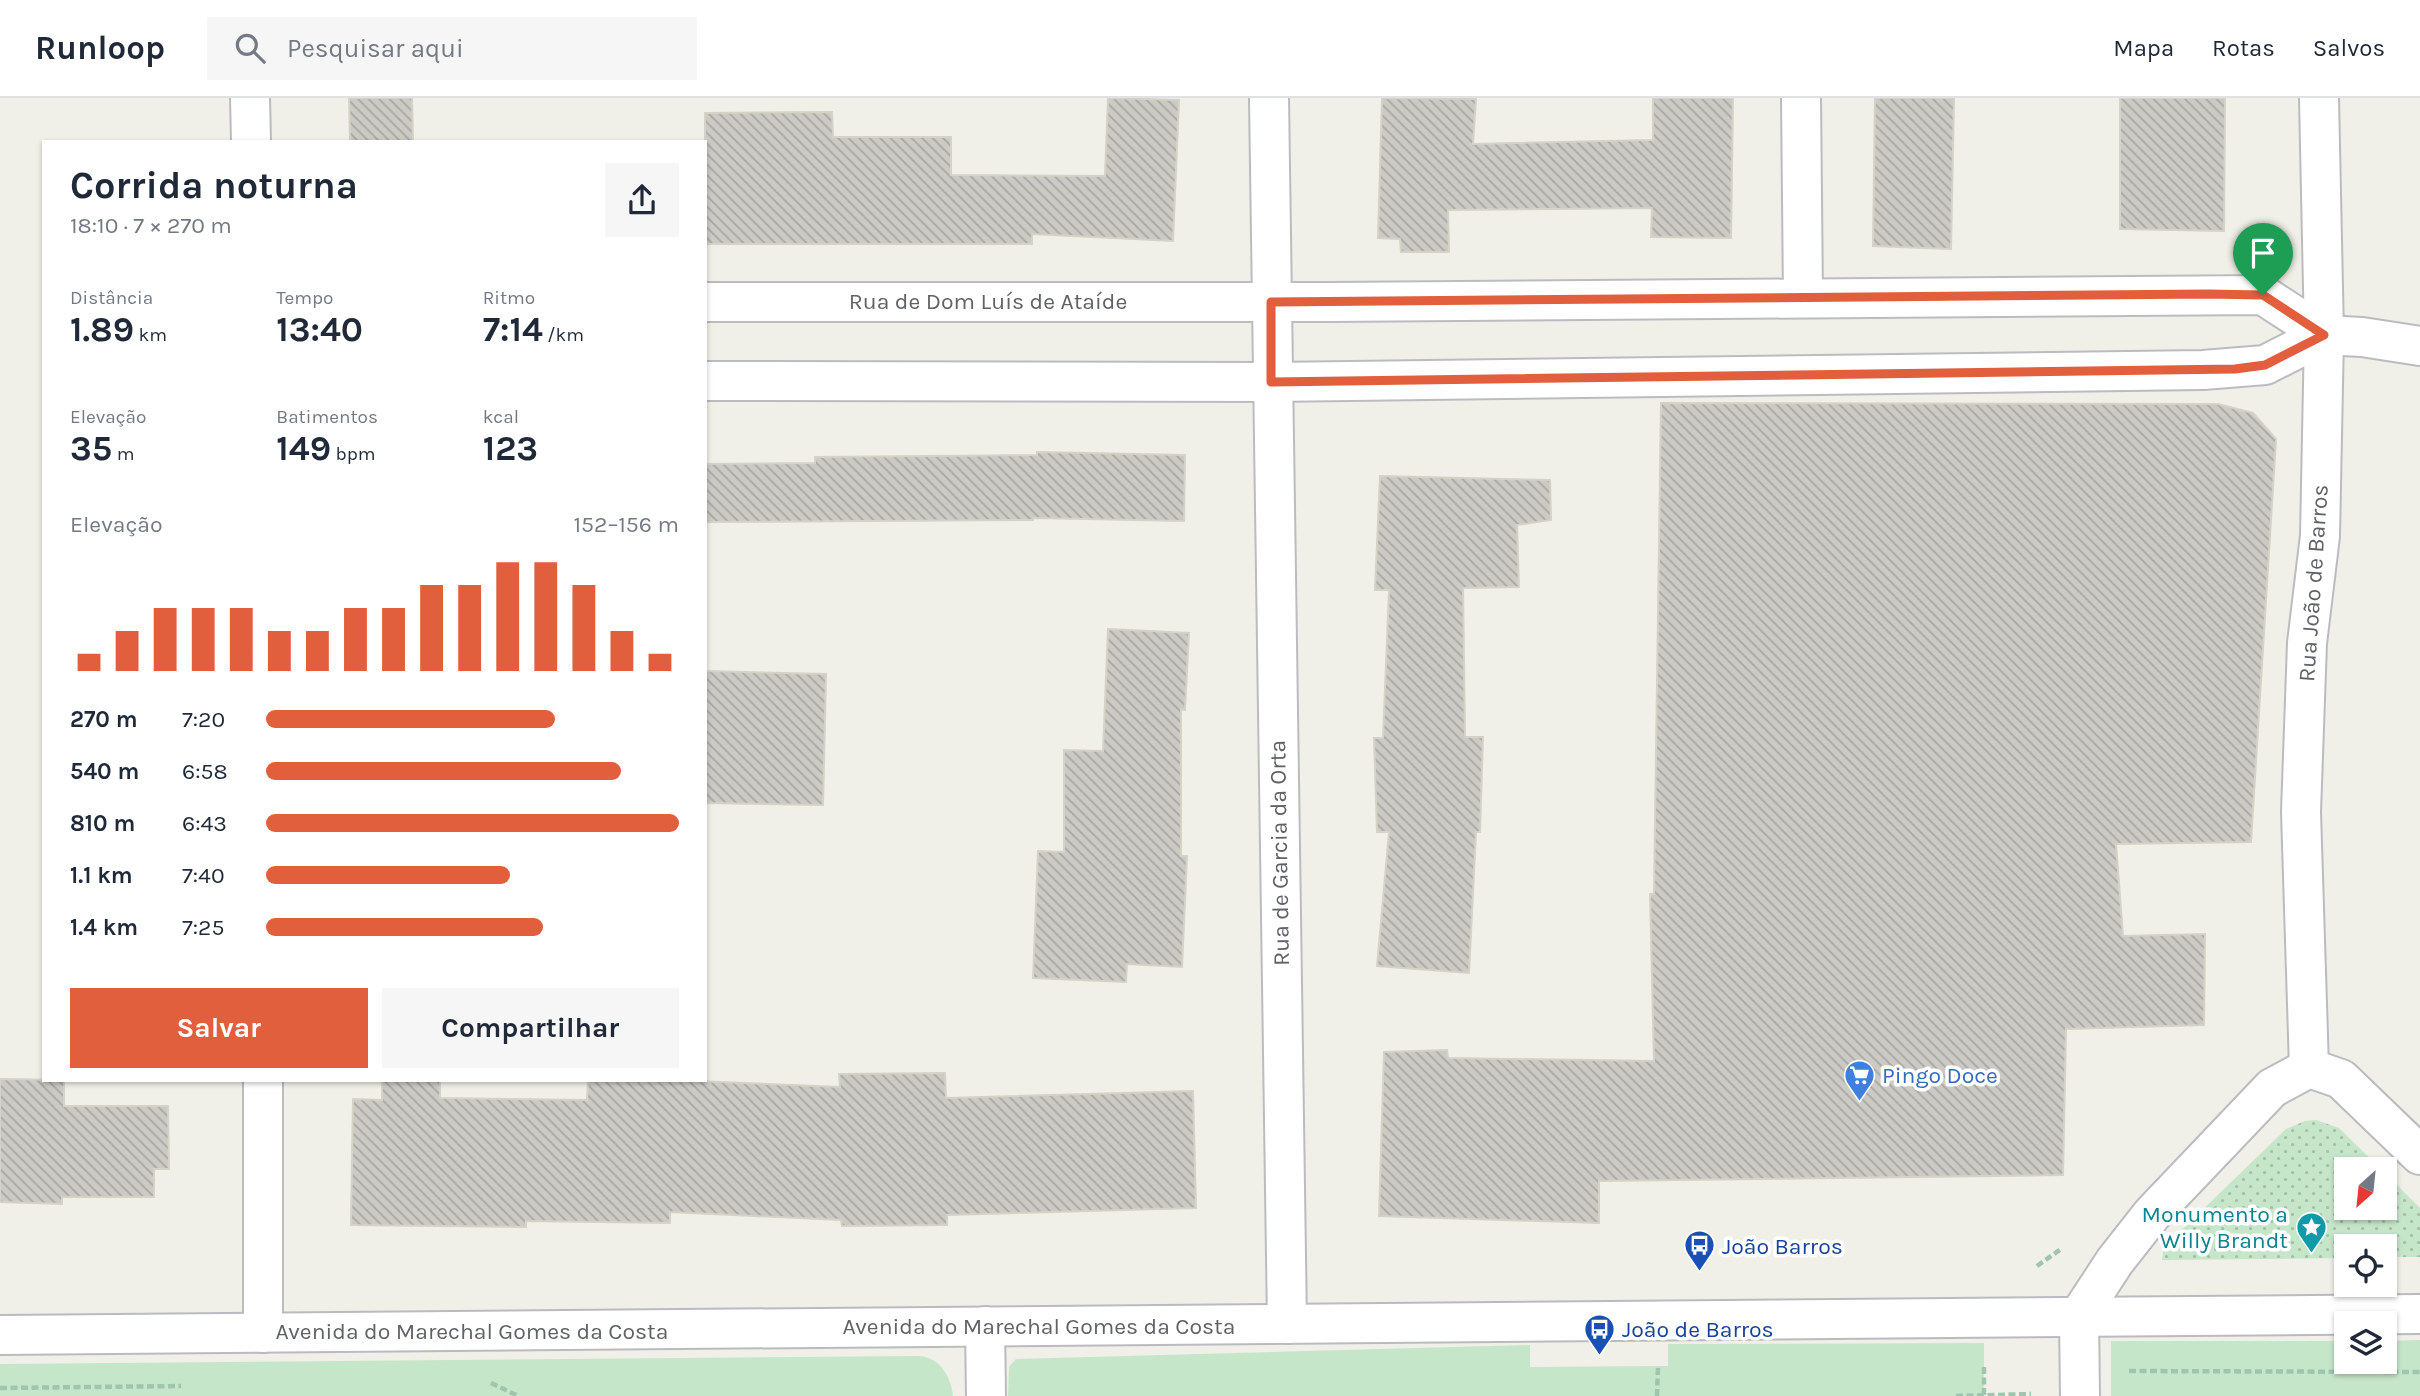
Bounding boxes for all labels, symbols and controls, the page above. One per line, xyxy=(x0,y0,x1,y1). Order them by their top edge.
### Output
search box xyxy=(207,17,697,80)
text: Runloop xyxy=(35,29,165,67)
icon: search xyxy=(231,29,269,67)
text: Pesquisar aqui xyxy=(287,33,464,64)
text: Mapa xyxy=(2113,34,2174,62)
text: Rotas xyxy=(2212,34,2275,62)
text: Salvos xyxy=(2313,34,2385,62)
text: Corrida noturna xyxy=(70,163,358,208)
button: share xyxy=(605,163,679,237)
text: 18:10 · 7 × 270 m xyxy=(70,212,232,239)
pin xyxy=(2233,223,2293,295)
icon: arrive xyxy=(2244,234,2282,272)
text: Distância xyxy=(70,287,153,309)
text: Tempo xyxy=(276,287,333,309)
text: Ritmo xyxy=(483,287,535,309)
street label: Rua de Dom Luís de Ataíde xyxy=(849,288,1127,315)
text: 1.89 xyxy=(70,309,134,350)
text: 13:40 xyxy=(276,309,363,350)
text: 7:14 xyxy=(483,309,543,350)
text: km xyxy=(134,324,167,346)
text: /km xyxy=(543,324,584,346)
text: Elevação xyxy=(70,406,146,428)
text: Batimentos xyxy=(276,406,378,428)
text: kcal xyxy=(483,406,519,428)
text: 35 xyxy=(70,428,112,469)
text: 149 xyxy=(276,428,331,469)
text: 123 xyxy=(483,428,538,469)
text: m xyxy=(112,443,134,465)
text: bpm xyxy=(331,443,376,465)
street label: Rua João de Barros xyxy=(2293,483,2334,683)
text: Elevação xyxy=(70,511,163,538)
text: 152–156 m xyxy=(573,511,679,538)
text: 270 m xyxy=(70,706,138,733)
text: 7:20 xyxy=(182,706,225,733)
street label: Rua de Garcia da Orta xyxy=(1264,740,1295,966)
text: 540 m xyxy=(70,758,139,785)
text: 6:58 xyxy=(182,758,228,785)
text: 810 m xyxy=(70,810,135,837)
text: 6:43 xyxy=(182,810,227,837)
text: 1.1 km xyxy=(70,862,133,889)
text: 7:40 xyxy=(182,862,225,889)
text: 1.4 km xyxy=(70,914,138,941)
text: 7:25 xyxy=(182,914,224,941)
button: Salvar xyxy=(70,988,368,1068)
button: Compartilhar xyxy=(382,988,679,1068)
supermarket icon: Pingo Doce xyxy=(1842,1058,1876,1102)
place label: Pingo Doce xyxy=(1882,1062,1998,1089)
north arrow xyxy=(2334,1157,2398,1220)
map controls xyxy=(2334,1157,2397,1374)
place label: Monumento a Willy Brandt xyxy=(2142,1201,2288,1254)
place icon: Monumento a Willy Brandt xyxy=(2294,1210,2328,1254)
bus stop icon: João Barros xyxy=(1682,1229,1716,1273)
place label: João Barros xyxy=(1722,1233,1843,1260)
button: locate xyxy=(2334,1234,2397,1297)
button: layers xyxy=(2334,1311,2397,1374)
bus stop icon: João de Barros xyxy=(1582,1312,1616,1356)
street label: Avenida do Marechal Gomes da Costa xyxy=(843,1313,1235,1340)
place label: João de Barros xyxy=(1622,1316,1774,1343)
street label: Avenida do Marechal Gomes da Costa xyxy=(276,1318,668,1345)

